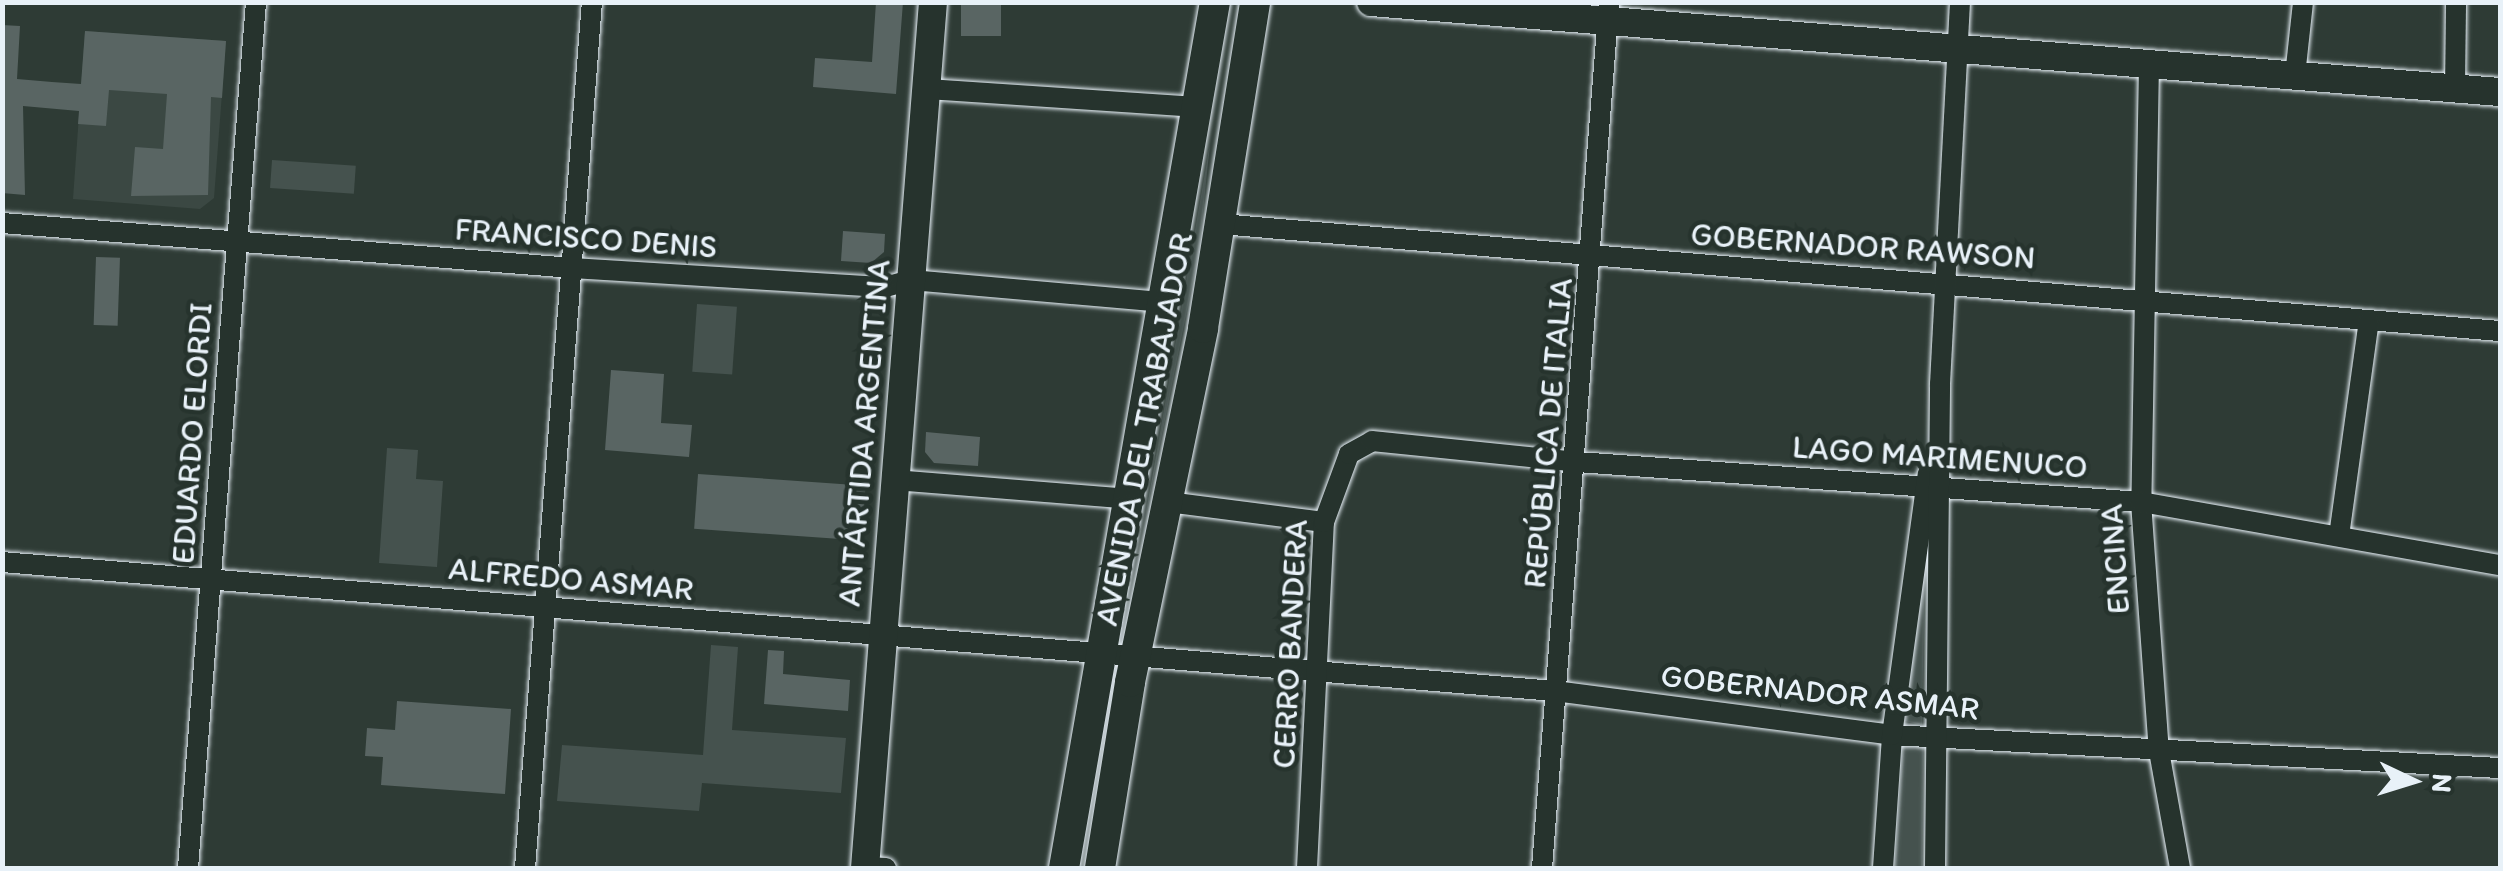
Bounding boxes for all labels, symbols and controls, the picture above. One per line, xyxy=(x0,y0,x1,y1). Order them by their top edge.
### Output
street label: FRANCISCO DENIS xyxy=(454,210,718,266)
street label: GOBERNADOR RAWSON xyxy=(1689,215,2037,277)
street label: AVENIDA DEL TRABAJADOR xyxy=(1087,229,1201,629)
street label: ANTÁRTIDA ARGENTINA xyxy=(830,258,898,608)
street label: REPÚBLICA DE ITALIA xyxy=(1515,274,1581,592)
street label: EDUARDO ELORDI xyxy=(164,301,220,565)
street label: LAGO MARIMENUCO xyxy=(1793,428,2087,486)
street label: ENCINA xyxy=(2092,503,2138,615)
street label: CERRO BANDERA xyxy=(1264,518,1316,770)
street label: ALFREDO ASMAR xyxy=(446,549,696,609)
street label: GOBERNADOR ASMAR xyxy=(1659,656,1981,728)
north arrow xyxy=(2363,731,2463,831)
text: N xyxy=(2425,772,2461,794)

